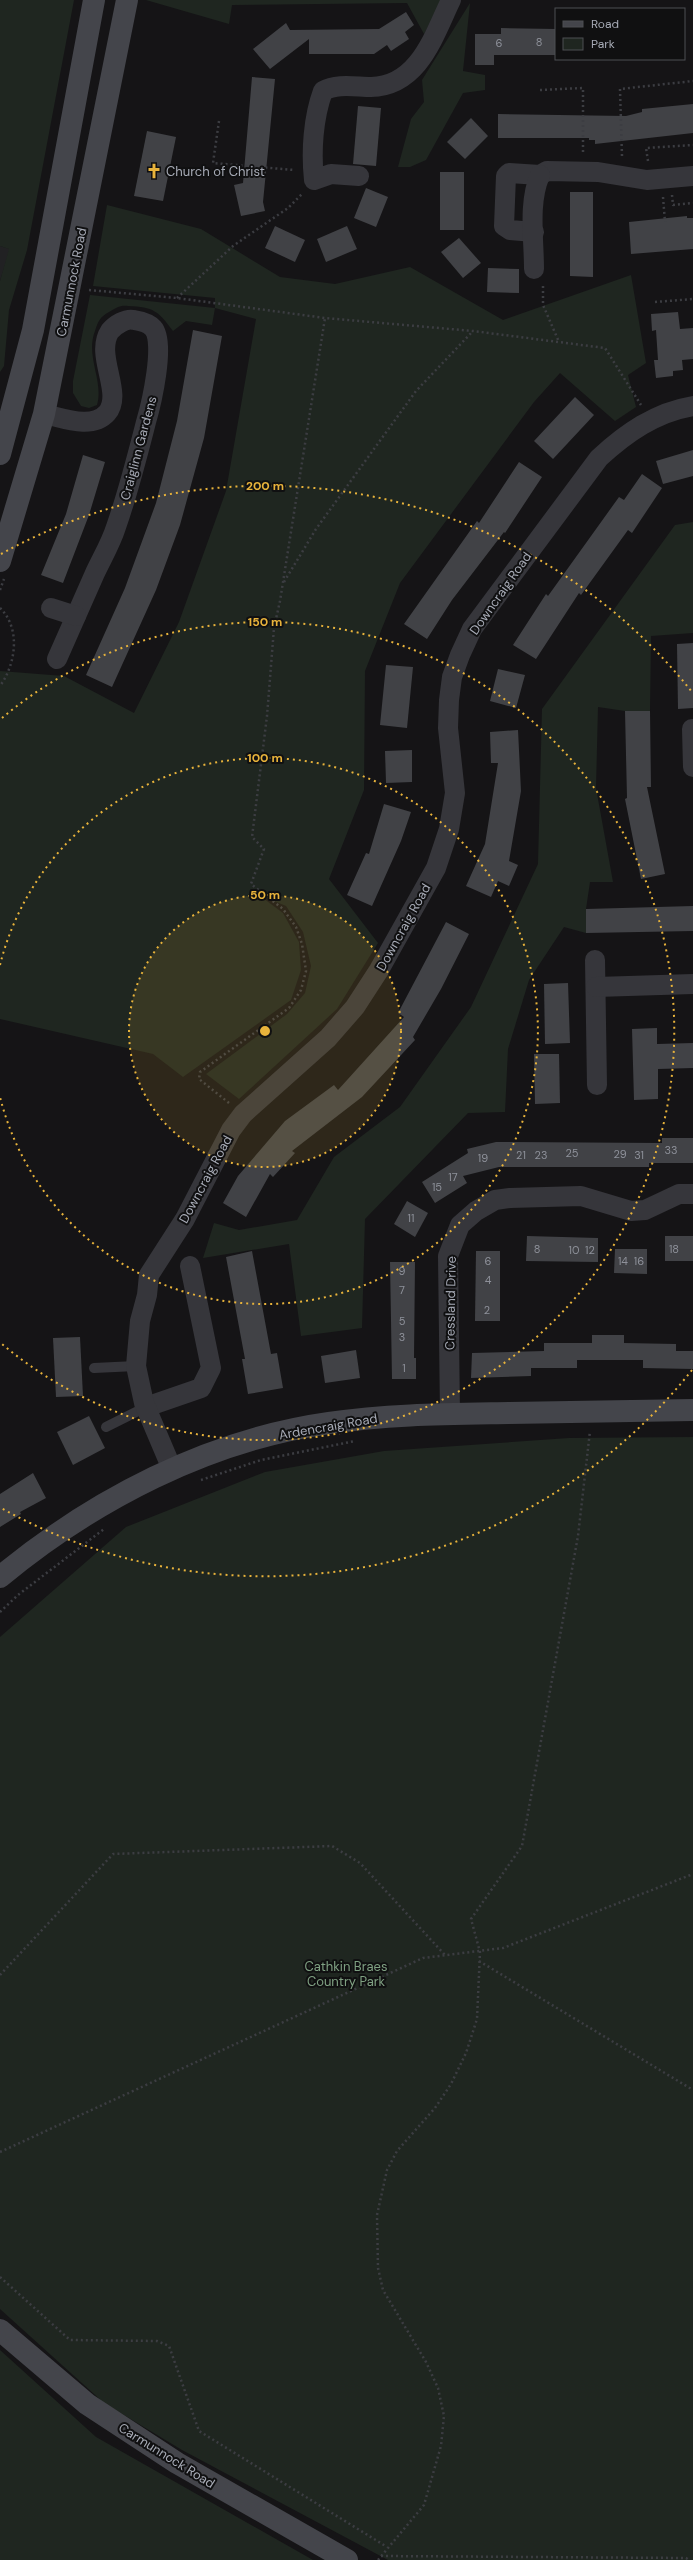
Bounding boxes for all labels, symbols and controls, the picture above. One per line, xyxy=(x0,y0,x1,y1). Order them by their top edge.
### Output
legend xyxy=(555,8,685,60)
text: Road xyxy=(591,16,619,32)
house number: 8 xyxy=(536,35,542,49)
house number: 6 xyxy=(496,36,503,50)
text: Park xyxy=(591,36,615,52)
church icon: Church of Christ xyxy=(145,162,163,180)
place label: Church of Christ xyxy=(166,163,265,180)
street label: Carmunnock Road xyxy=(53,226,90,338)
street label: Craiglinn Gardens xyxy=(116,394,161,502)
text: 200 m xyxy=(246,478,284,494)
street label: Downcraig Road xyxy=(466,549,535,638)
text: 150 m xyxy=(248,614,282,630)
text: 100 m xyxy=(247,750,283,766)
street label: Downcraig Road xyxy=(372,881,434,974)
text: 50 m xyxy=(250,887,280,903)
centre of rings xyxy=(258,1024,272,1038)
street label: Downcraig Road xyxy=(175,1132,236,1226)
house number: 33 xyxy=(664,1143,678,1157)
house number: 25 xyxy=(565,1146,579,1160)
house number: 29 xyxy=(613,1147,627,1161)
house number: 21 xyxy=(516,1148,526,1162)
house number: 23 xyxy=(535,1148,547,1162)
house number: 31 xyxy=(634,1148,644,1162)
house number: 19 xyxy=(478,1151,488,1165)
house number: 17 xyxy=(448,1170,458,1184)
house number: 15 xyxy=(432,1180,442,1194)
house number: 11 xyxy=(408,1211,414,1225)
house number: 8 xyxy=(534,1242,540,1256)
house number: 18 xyxy=(669,1242,679,1256)
house number: 10 xyxy=(569,1243,579,1257)
house number: 12 xyxy=(585,1243,595,1257)
house number: 6 xyxy=(485,1254,492,1268)
house number: 14 xyxy=(618,1254,628,1268)
house number: 16 xyxy=(634,1254,644,1268)
street label: Cressland Drive xyxy=(441,1256,460,1350)
house number: 9 xyxy=(399,1264,406,1278)
house number: 4 xyxy=(485,1273,492,1287)
house number: 7 xyxy=(399,1283,405,1297)
house number: 2 xyxy=(484,1303,490,1317)
house number: 5 xyxy=(399,1314,406,1328)
house number: 3 xyxy=(399,1330,405,1344)
house number: 1 xyxy=(402,1361,406,1375)
street label: Ardencraig Road xyxy=(278,1409,379,1444)
park label: Cathkin Braes Country Park xyxy=(304,1958,388,1990)
street label: Carmunnock Road xyxy=(115,2419,218,2492)

